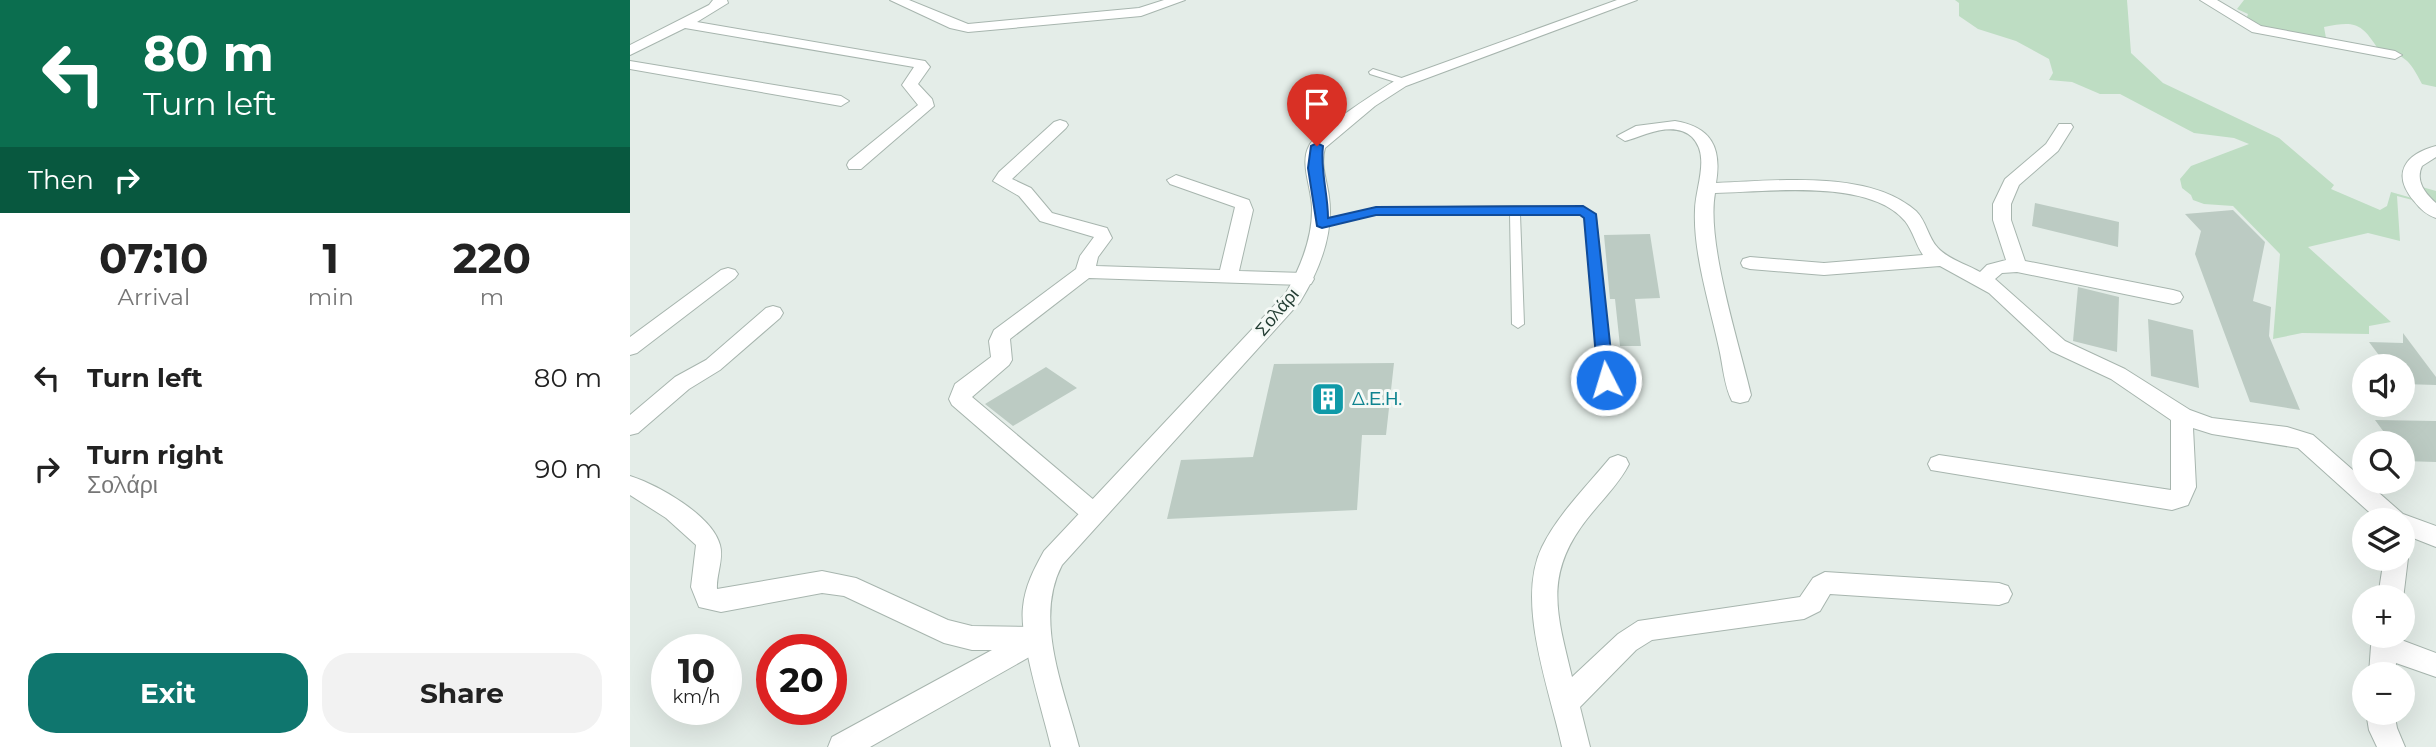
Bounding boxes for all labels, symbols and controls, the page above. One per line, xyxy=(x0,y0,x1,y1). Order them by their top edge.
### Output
text: 80 m xyxy=(143,24,274,83)
icon: left xyxy=(28,28,119,119)
pin xyxy=(1287,74,1347,146)
text: Turn left xyxy=(143,84,277,123)
icon: arrive xyxy=(1298,85,1336,123)
icon: right xyxy=(108,161,146,199)
text: Then xyxy=(28,164,94,196)
text: 07:10 xyxy=(99,232,209,284)
text: 1 xyxy=(322,232,339,284)
text: 220 xyxy=(453,232,531,284)
text: Arrival xyxy=(118,283,190,311)
text: min xyxy=(308,283,354,311)
text: m xyxy=(480,283,504,311)
street label: Σολάρι xyxy=(1251,284,1303,340)
position arrow xyxy=(1569,343,1643,417)
map controls xyxy=(2352,354,2415,725)
button: sound xyxy=(2352,354,2415,417)
icon: left xyxy=(28,359,66,397)
text: Turn left xyxy=(87,362,203,394)
text: 80 m xyxy=(534,362,602,394)
building icon: Δ.Ε.Η. xyxy=(1309,380,1347,418)
place label: Δ.Ε.Η. xyxy=(1352,388,1402,410)
button: search xyxy=(2352,431,2415,494)
text: Turn right xyxy=(87,439,223,471)
icon: right xyxy=(28,450,66,488)
text: 90 m xyxy=(535,453,602,485)
text: Σολάρι xyxy=(87,471,158,499)
button: layers xyxy=(2352,508,2415,571)
button: + xyxy=(2352,585,2415,648)
speed limit sign: 20 xyxy=(756,634,847,725)
text: 10 xyxy=(678,649,715,692)
button: Exit xyxy=(28,653,308,733)
button: Share xyxy=(322,653,602,733)
button: − xyxy=(2352,662,2415,725)
text: km/h xyxy=(672,686,721,708)

